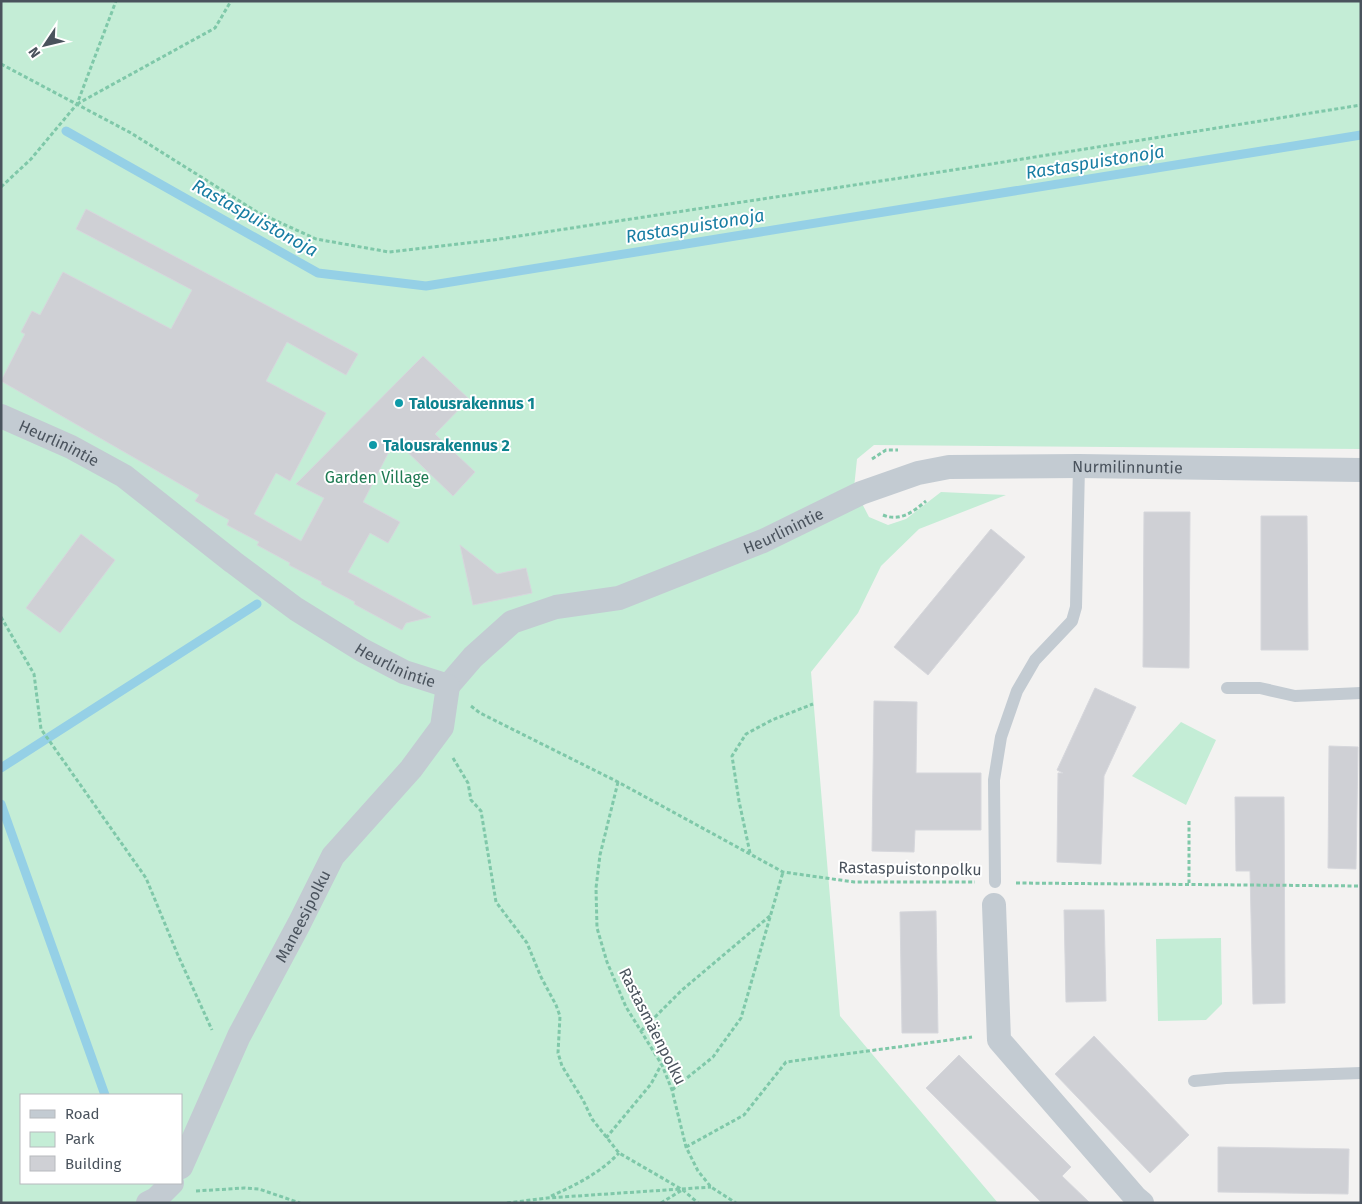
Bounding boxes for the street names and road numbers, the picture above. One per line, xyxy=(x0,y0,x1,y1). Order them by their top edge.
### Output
street label: Heurlinintie xyxy=(16,416,102,471)
street label: Nurmilinnuntie xyxy=(1072,457,1183,477)
street label: Heurlinintie xyxy=(740,504,827,558)
street label: Heurlinintie xyxy=(351,639,438,691)
street label: Rastaspuistonpolku xyxy=(838,858,982,879)
street label: Maneesipolku xyxy=(271,867,334,966)
street label: Rastasmäenpolku xyxy=(615,965,690,1088)

